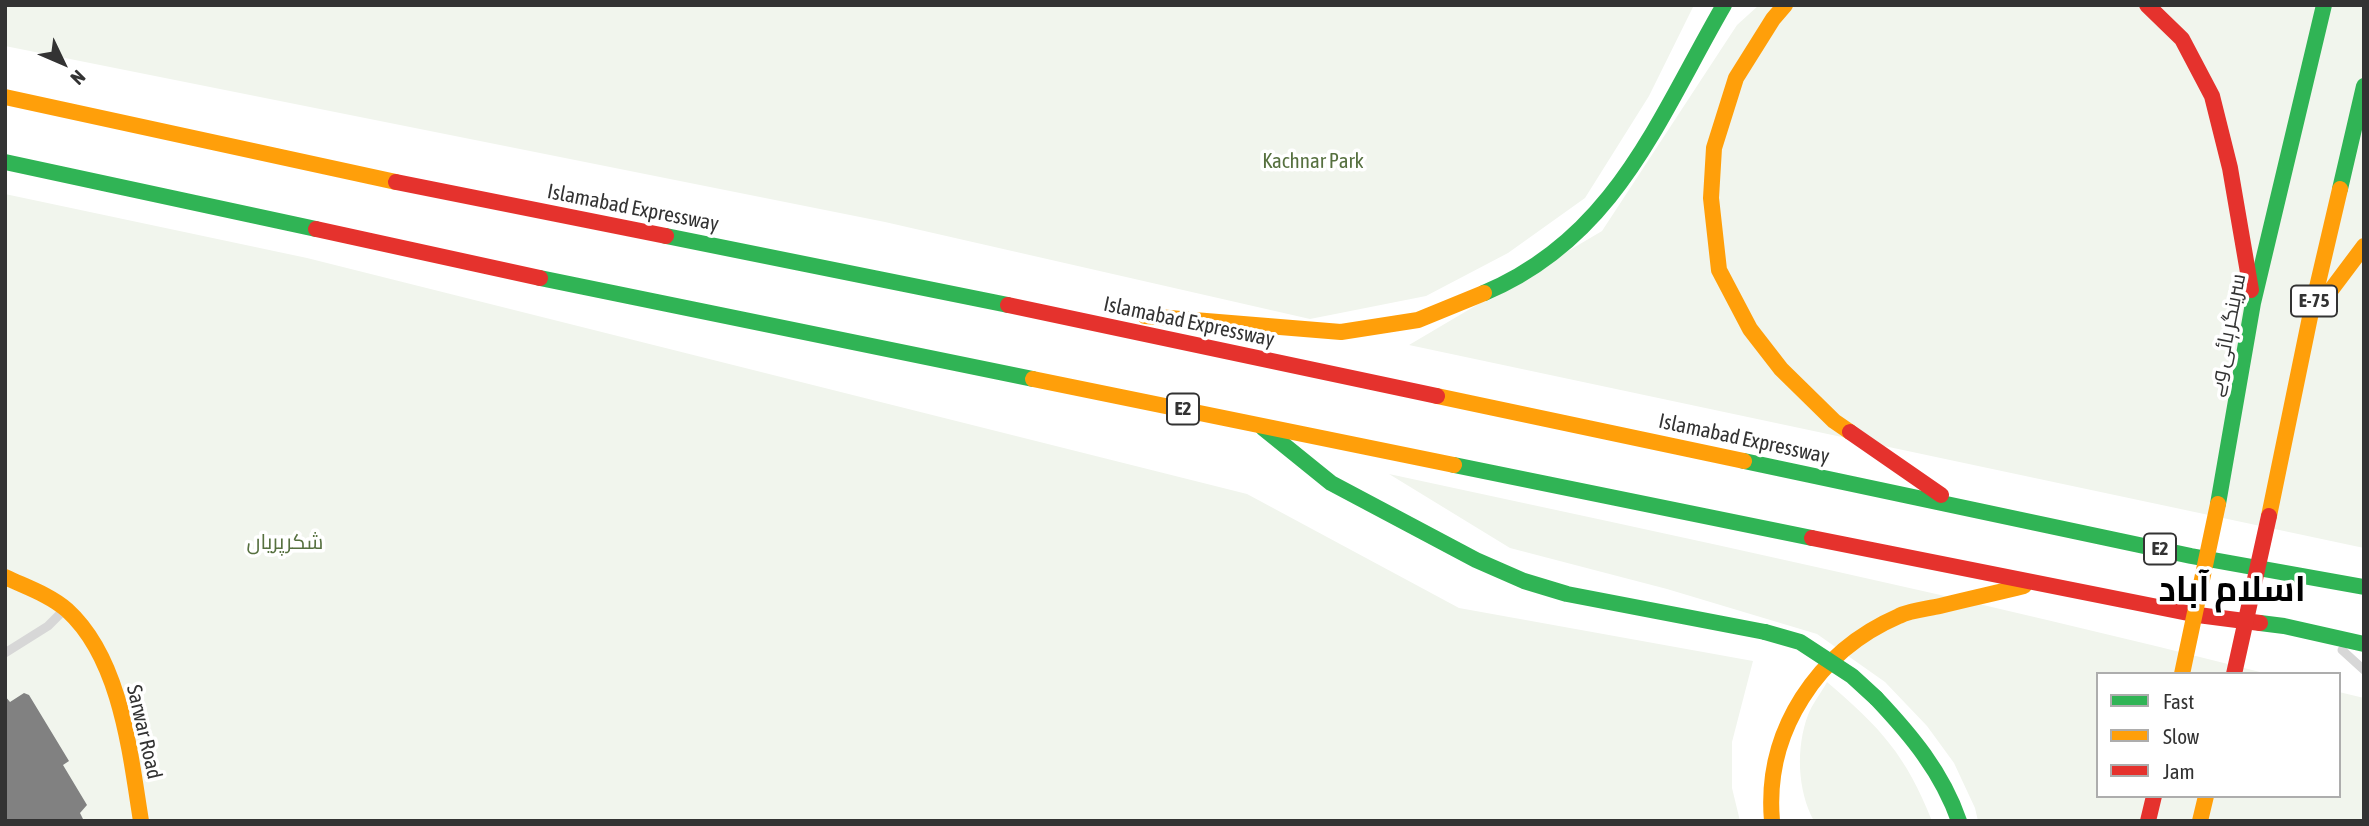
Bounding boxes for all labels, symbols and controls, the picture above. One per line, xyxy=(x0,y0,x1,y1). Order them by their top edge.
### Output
north arrow xyxy=(28,28,98,98)
text: N xyxy=(66,66,90,89)
park label: Kachnar Park xyxy=(1262,148,1364,174)
street label: Islamabad Expressway xyxy=(545,179,721,237)
street label: سرینگر ہائی وے xyxy=(2203,271,2251,399)
road number: E-75 xyxy=(2291,286,2337,316)
street label: Islamabad Expressway xyxy=(1101,292,1277,352)
road number: E2 xyxy=(1167,394,1199,424)
street label: Islamabad Expressway xyxy=(1656,409,1832,469)
park label: شکرپریاں xyxy=(247,529,323,555)
road number: E2 xyxy=(2144,534,2176,564)
district label: اسلام آباد xyxy=(2158,569,2306,611)
legend xyxy=(2096,672,2341,798)
street label: Sarwar Road xyxy=(121,682,167,782)
text: Fast xyxy=(2163,689,2194,713)
text: Slow xyxy=(2163,724,2199,748)
text: Jam xyxy=(2163,759,2195,783)

